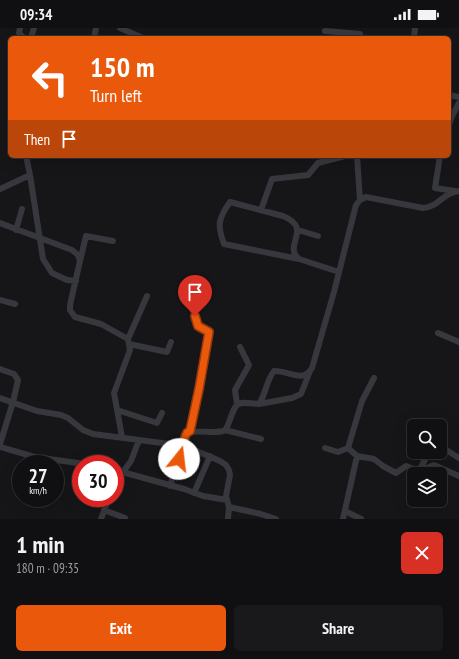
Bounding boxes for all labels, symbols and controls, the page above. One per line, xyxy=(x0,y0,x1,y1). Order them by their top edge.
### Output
text: 09:34 xyxy=(20,5,52,24)
text: 150 m xyxy=(90,48,154,85)
icon: left xyxy=(24,52,76,104)
text: Turn left xyxy=(90,84,142,107)
icon: arrive xyxy=(58,128,80,150)
text: Then xyxy=(24,130,50,149)
pin xyxy=(178,275,212,316)
icon: arrive xyxy=(184,281,206,303)
map controls xyxy=(407,419,447,507)
button: search xyxy=(407,419,447,459)
position arrow xyxy=(158,438,200,480)
speed limit sign: 30 xyxy=(72,455,124,507)
text: 27 xyxy=(28,463,48,489)
button: layers xyxy=(407,467,447,507)
text: km/h xyxy=(29,484,47,497)
text: 1 min xyxy=(16,529,64,560)
button: close xyxy=(401,532,443,574)
text: 180 m · 09:35 xyxy=(16,560,79,577)
button: Exit xyxy=(16,605,226,651)
button: Share xyxy=(234,605,443,651)

